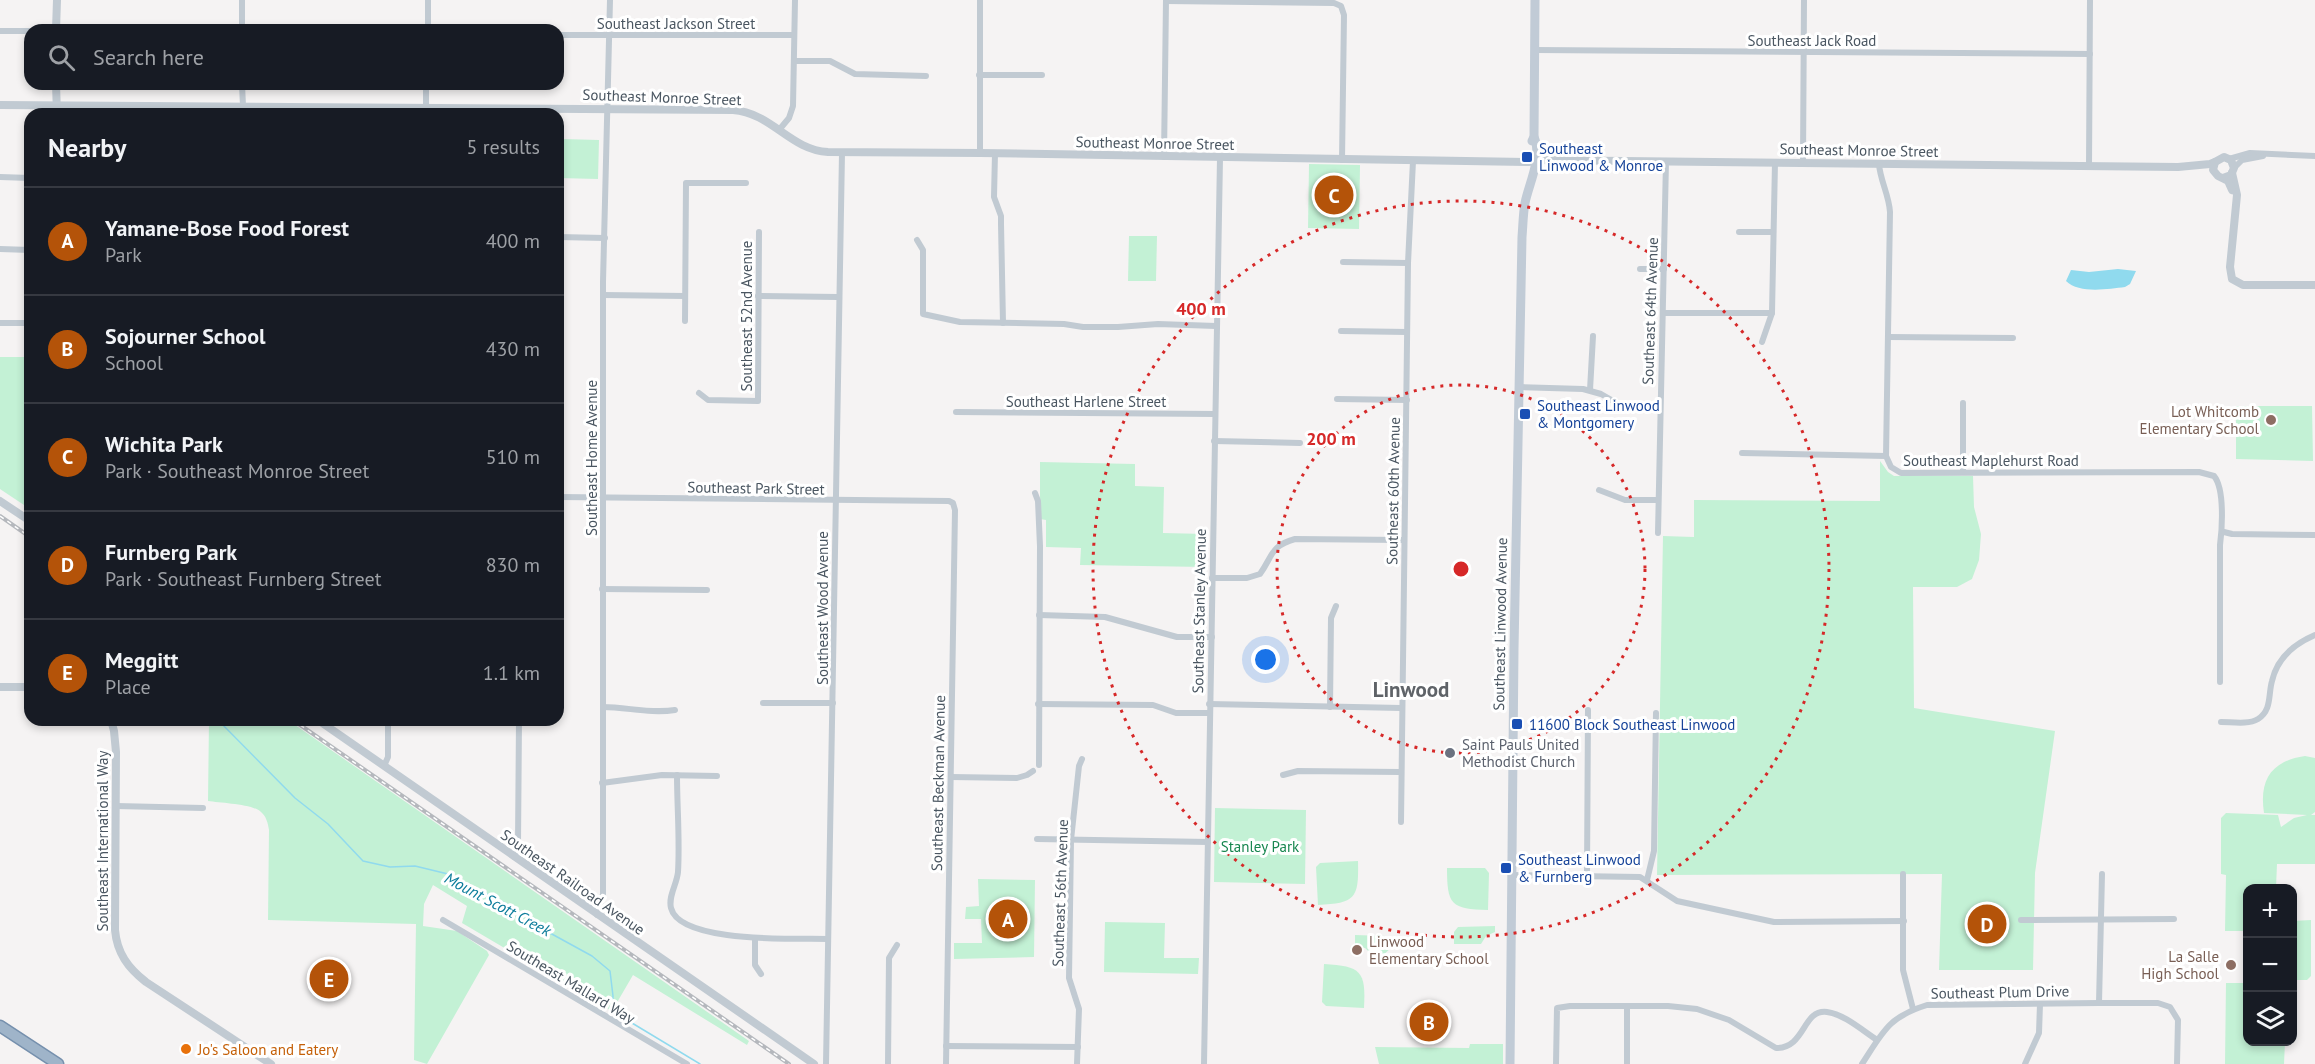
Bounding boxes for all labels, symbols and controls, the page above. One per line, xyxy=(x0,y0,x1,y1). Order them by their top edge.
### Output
street label: Southeast Jackson Street xyxy=(597,14,755,33)
search box xyxy=(24,24,564,90)
street label: Southeast Jack Road xyxy=(1748,31,1876,50)
icon: search xyxy=(45,41,78,74)
text: Search here xyxy=(93,43,204,71)
street label: Southeast Monroe Street xyxy=(582,85,742,109)
text: Nearby xyxy=(48,131,126,164)
street label: Southeast Monroe Street xyxy=(1075,132,1235,154)
text: 5 results xyxy=(467,134,540,160)
place label: Southeast Linwood & Monroe xyxy=(1539,139,1663,175)
street label: Southeast Monroe Street xyxy=(1779,139,1939,161)
marker: Southeast Linwood & Monroe xyxy=(1520,150,1534,164)
pin: C xyxy=(1314,172,1354,218)
text: Yamane-Bose Food Forest xyxy=(105,214,349,242)
text: A xyxy=(61,228,74,254)
text: 400 m xyxy=(486,228,540,254)
street label: Southeast 64th Avenue xyxy=(1638,237,1662,385)
street label: Southeast 52nd Avenue xyxy=(737,241,756,391)
text: Park xyxy=(105,242,142,268)
text: 400 m xyxy=(1176,297,1226,320)
text: Sojourner School xyxy=(105,322,265,350)
text: B xyxy=(62,336,73,362)
text: 430 m xyxy=(486,336,540,362)
text: School xyxy=(105,350,163,376)
street label: Southeast Home Avenue xyxy=(582,380,601,536)
street label: Southeast Harlene Street xyxy=(1006,392,1166,411)
place label: Southeast Linwood & Montgomery xyxy=(1537,396,1660,432)
place label: Lot Whitcomb Elementary School xyxy=(2139,402,2260,438)
marker: Southeast Linwood & Montgomery xyxy=(1518,407,1532,421)
marker: Lot Whitcomb Elementary School xyxy=(2264,413,2278,427)
street label: Southeast 60th Avenue xyxy=(1382,417,1404,565)
text: 200 m xyxy=(1306,427,1356,450)
text: Wichita Park xyxy=(105,430,223,458)
text: C xyxy=(62,444,73,470)
text: 510 m xyxy=(486,444,540,470)
street label: Southeast Maplehurst Road xyxy=(1903,451,2079,470)
text: Park · Southeast Monroe Street xyxy=(105,458,369,484)
street label: Southeast Park Street xyxy=(687,477,825,499)
street label: Southeast Stanley Avenue xyxy=(1188,528,1210,694)
street label: Southeast Wood Avenue xyxy=(813,531,832,685)
street label: Southeast Linwood Avenue xyxy=(1489,537,1511,711)
text: Furnberg Park xyxy=(105,538,237,566)
text: D xyxy=(61,552,74,578)
text: 830 m xyxy=(486,552,540,578)
centre of rings xyxy=(1451,559,1471,579)
text: Park · Southeast Furnberg Street xyxy=(105,566,381,592)
your location xyxy=(1251,645,1280,674)
text: Meggitt xyxy=(105,646,178,674)
text: E xyxy=(62,660,73,686)
text: 1.1 km xyxy=(483,660,540,686)
text: Place xyxy=(105,674,151,700)
district label: Linwood xyxy=(1373,676,1449,703)
street label: Southeast Beckman Avenue xyxy=(927,695,949,871)
place label: 11600 Block Southeast Linwood xyxy=(1529,715,1735,734)
marker: 11600 Block Southeast Linwood xyxy=(1510,717,1524,731)
place label: Saint Pauls United Methodist Church xyxy=(1462,735,1579,771)
marker: Saint Pauls United Methodist Church xyxy=(1443,746,1457,760)
street label: Southeast International Way xyxy=(93,751,112,931)
street label: Southeast 56th Avenue xyxy=(1048,819,1072,967)
street label: Southeast Railroad Avenue xyxy=(497,825,649,939)
park label: Stanley Park xyxy=(1221,837,1300,856)
place label: Southeast Linwood & Furnberg xyxy=(1518,850,1641,886)
marker: Southeast Linwood & Furnberg xyxy=(1499,861,1513,875)
water label: Mount Scott Creek xyxy=(441,868,555,941)
map controls xyxy=(2243,884,2297,1046)
button: + xyxy=(2243,884,2297,938)
pin: A xyxy=(988,896,1028,942)
pin: D xyxy=(1968,902,2006,946)
place label: Linwood Elementary School xyxy=(1369,932,1489,968)
street label: Southeast Mallard Way xyxy=(503,936,639,1028)
button: − xyxy=(2243,938,2297,992)
marker: Linwood Elementary School xyxy=(1350,943,1364,957)
place label: La Salle High School xyxy=(2141,947,2220,983)
pin: E xyxy=(310,956,348,1002)
marker: La Salle High School xyxy=(2224,958,2238,972)
street label: Southeast Plum Drive xyxy=(1931,981,2069,1003)
button: layers xyxy=(2243,992,2297,1046)
pin: B xyxy=(1410,1000,1448,1044)
place label: Jo's Saloon and Eatery xyxy=(197,1040,338,1059)
marker: Jo's Saloon and Eatery xyxy=(179,1042,193,1056)

